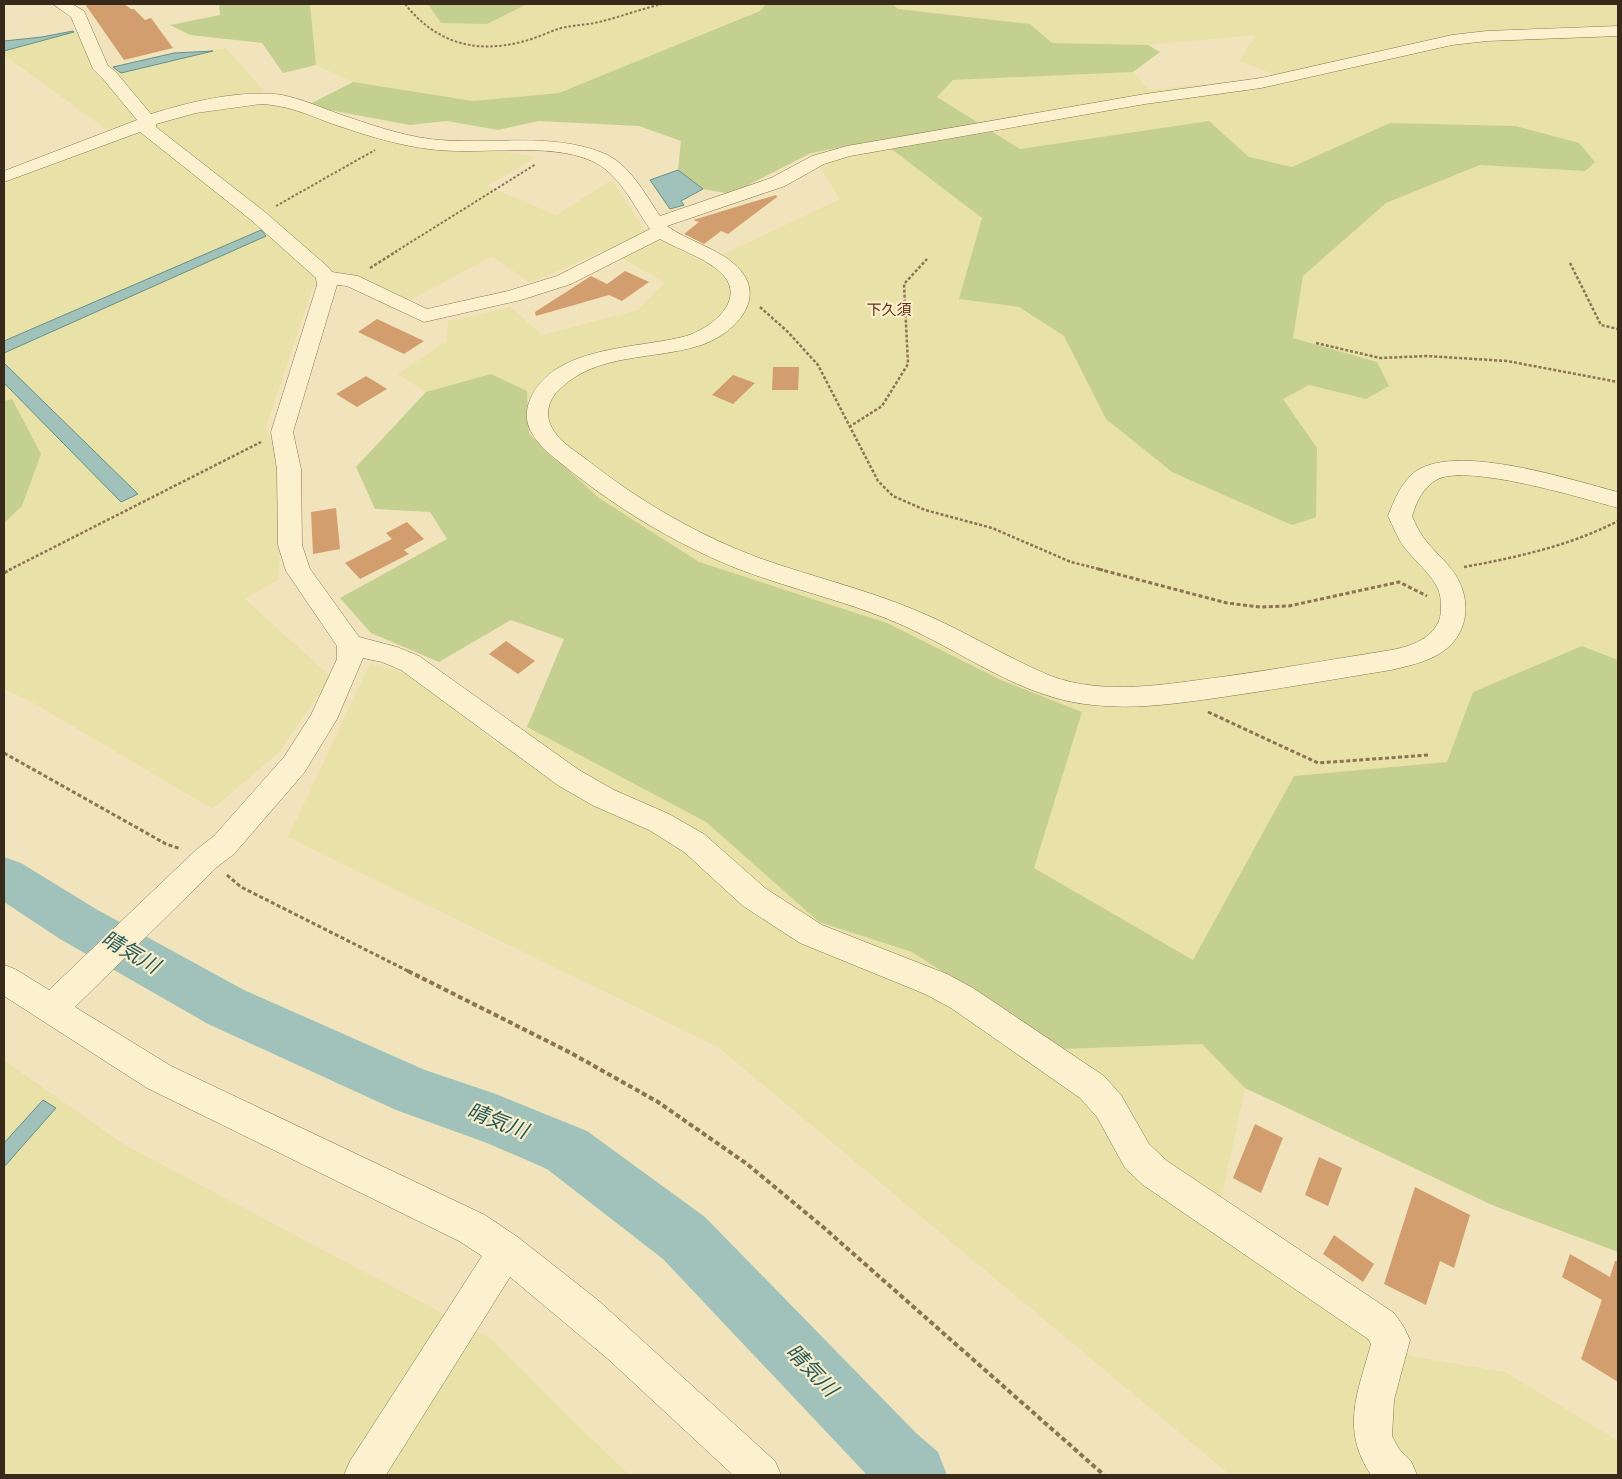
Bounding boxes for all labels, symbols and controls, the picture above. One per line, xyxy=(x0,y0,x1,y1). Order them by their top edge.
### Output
district label: 下久須 xyxy=(866,299,912,322)
water label: 晴気川 xyxy=(95,923,167,984)
water label: 晴気川 xyxy=(462,1096,534,1149)
water label: 晴気川 xyxy=(778,1337,846,1406)

